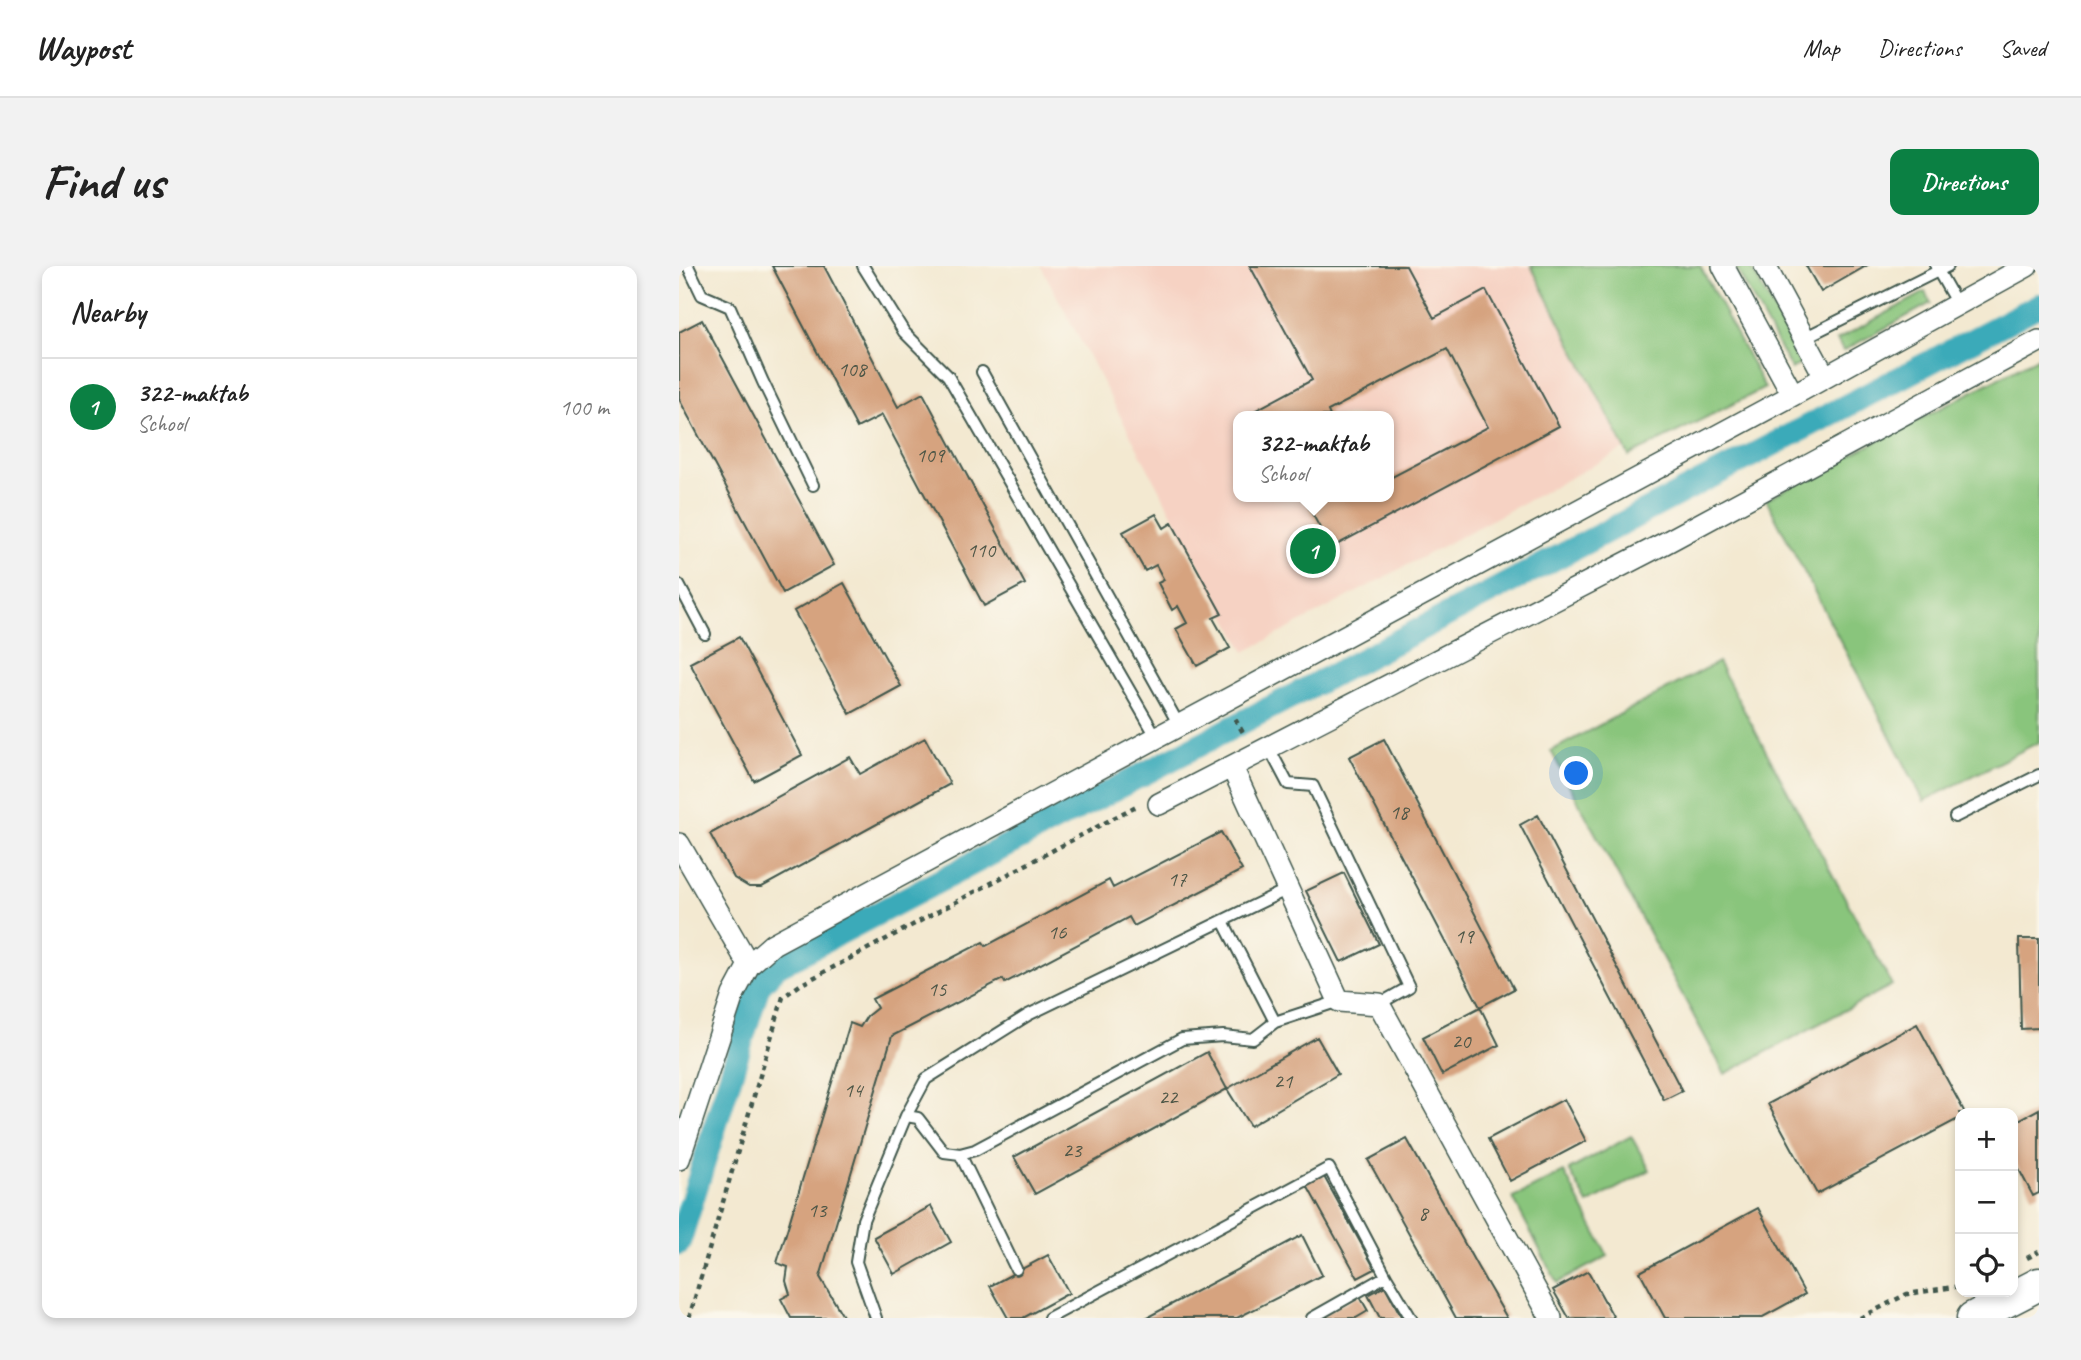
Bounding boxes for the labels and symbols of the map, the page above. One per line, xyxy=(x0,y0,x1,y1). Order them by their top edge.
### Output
house number: 108 xyxy=(838,356,869,382)
house number: 109 xyxy=(916,442,946,468)
pin: 1 xyxy=(1290,525,1336,577)
house number: 110 xyxy=(967,537,997,563)
your location xyxy=(1559,756,1593,790)
house number: 18 xyxy=(1390,799,1411,825)
house number: 17 xyxy=(1168,866,1188,892)
house number: 16 xyxy=(1048,919,1067,945)
house number: 19 xyxy=(1455,923,1475,949)
house number: 15 xyxy=(928,976,948,1002)
house number: 20 xyxy=(1452,1028,1472,1054)
house number: 21 xyxy=(1274,1068,1294,1094)
house number: 14 xyxy=(844,1077,865,1103)
house number: 22 xyxy=(1159,1084,1179,1110)
house number: 23 xyxy=(1063,1137,1083,1163)
house number: 13 xyxy=(808,1197,828,1223)
house number: 8 xyxy=(1418,1200,1430,1226)

